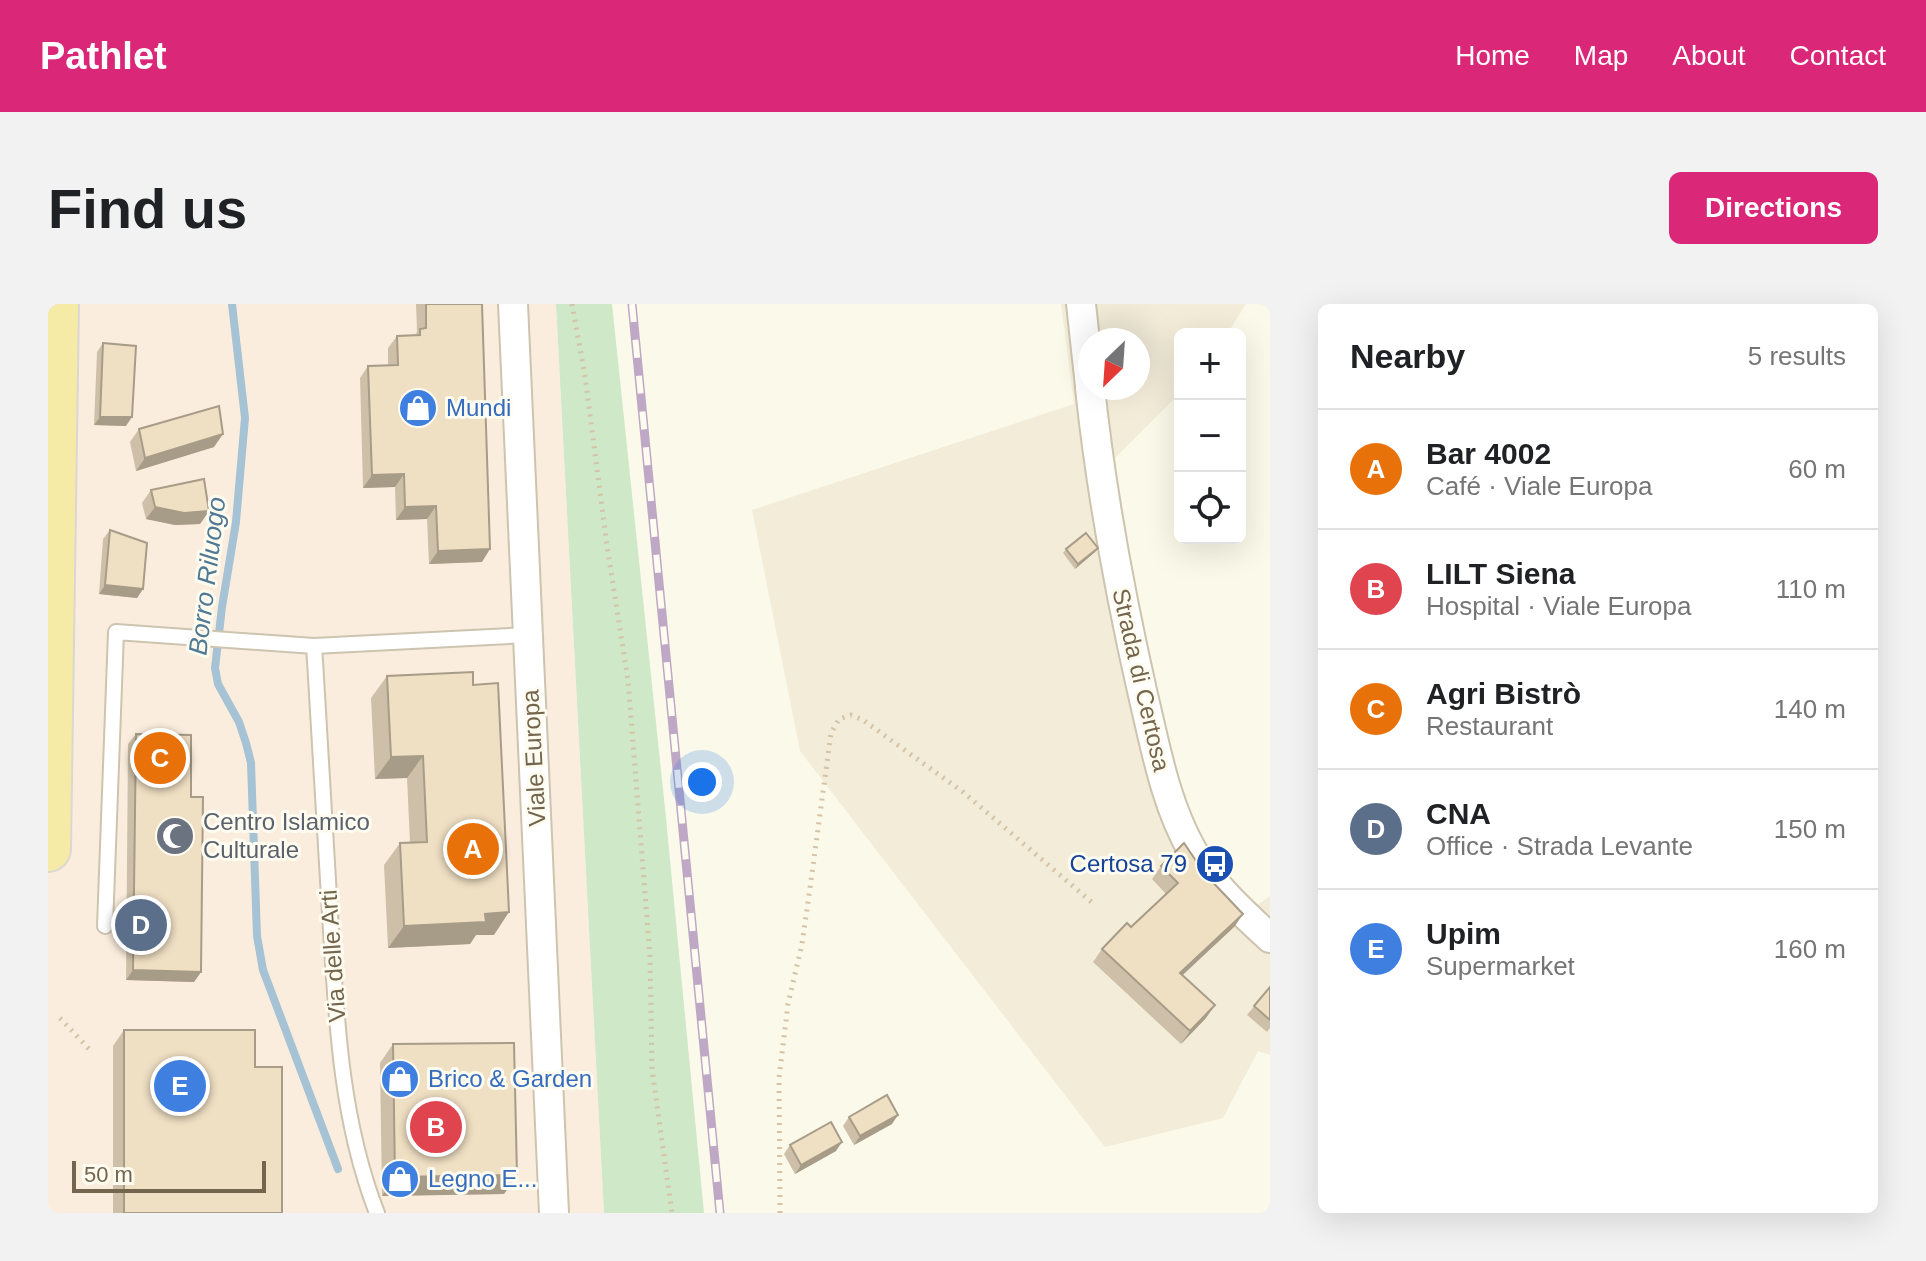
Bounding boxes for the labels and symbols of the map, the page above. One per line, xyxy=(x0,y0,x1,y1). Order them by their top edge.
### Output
north arrow xyxy=(1078,328,1150,400)
shop icon: Mundi xyxy=(397,387,439,429)
place label: Mundi xyxy=(446,394,511,421)
water label: Borro Riluogo xyxy=(182,495,232,657)
street label: Strada di Certosa xyxy=(1107,586,1176,775)
street label: Viale Europa xyxy=(516,688,551,827)
pin: C xyxy=(134,728,186,788)
your location xyxy=(682,762,722,802)
place label: Centro Islamico Culturale xyxy=(203,808,370,863)
mosque icon: Centro Islamico Culturale xyxy=(154,815,196,857)
pin: A xyxy=(447,819,499,879)
bus stop icon: Certosa 79 xyxy=(1194,843,1236,885)
place label: Certosa 79 xyxy=(1070,850,1187,877)
street label: Via delle Arti xyxy=(314,889,351,1023)
pin: D xyxy=(115,895,167,955)
pin: E xyxy=(154,1056,206,1116)
shop icon: Brico & Garden xyxy=(379,1058,421,1100)
place label: Brico & Garden xyxy=(428,1065,592,1092)
pin: B xyxy=(410,1097,462,1157)
scale bar xyxy=(72,1157,266,1193)
shop icon: Legno E... xyxy=(379,1158,421,1200)
place label: Legno E... xyxy=(428,1165,537,1192)

